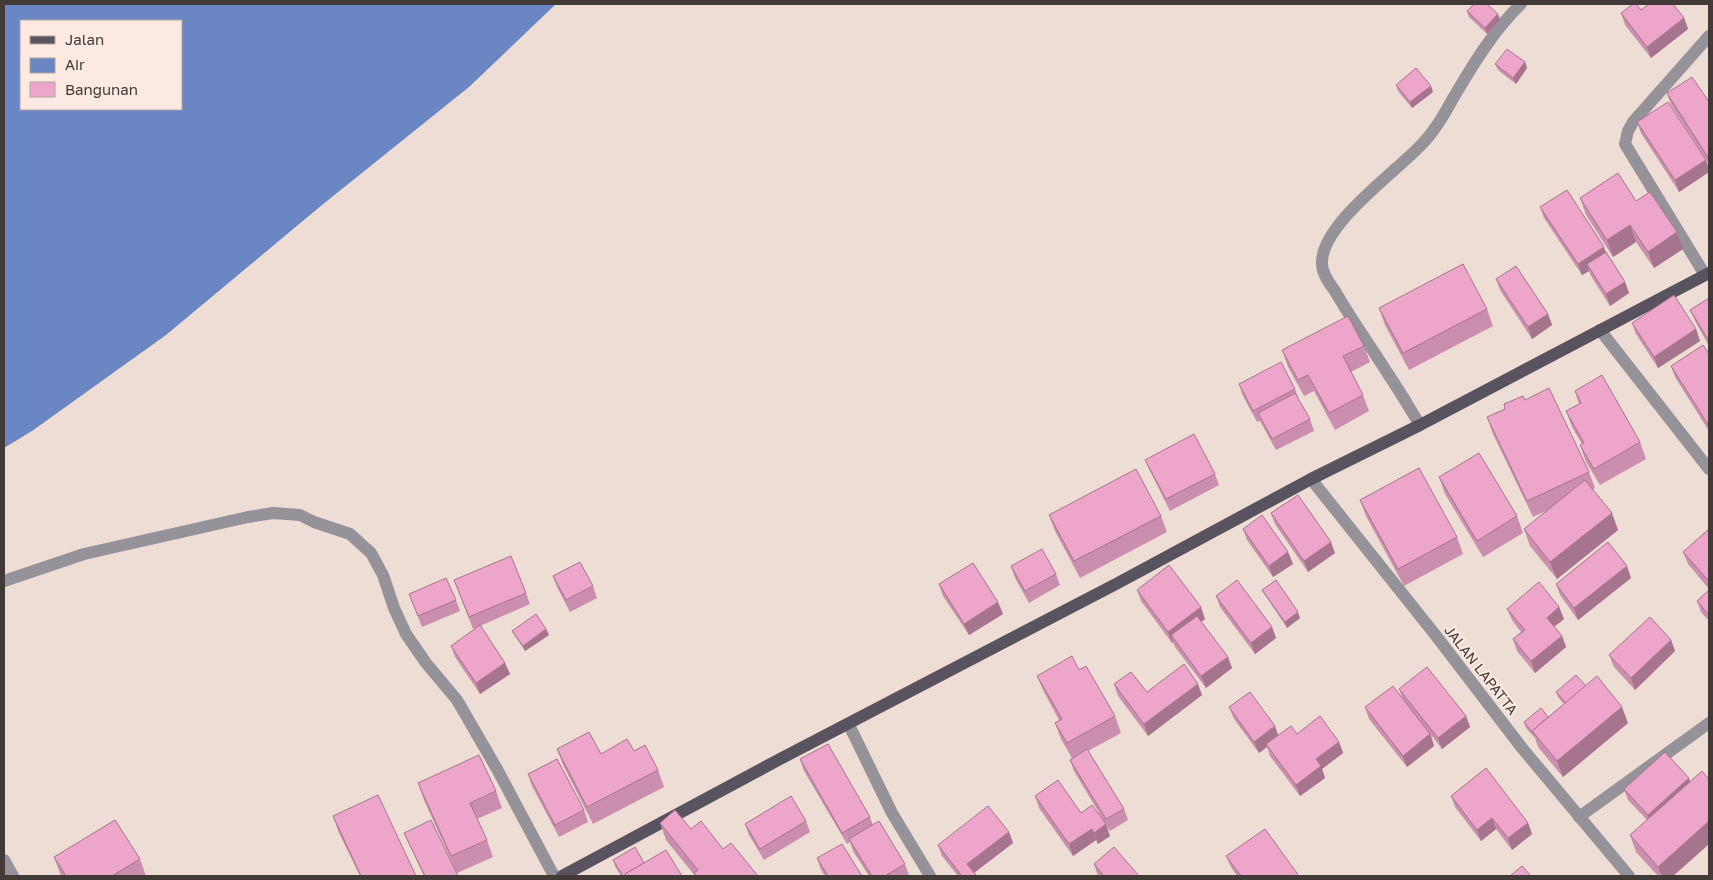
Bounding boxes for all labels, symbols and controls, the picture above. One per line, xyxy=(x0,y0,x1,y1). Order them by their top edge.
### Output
legend xyxy=(20,20,182,110)
text: Jalan xyxy=(65,30,104,48)
text: Air xyxy=(65,55,85,73)
text: Bangunan xyxy=(65,80,138,98)
street label: JALAN LAPATTA xyxy=(1441,622,1522,718)

